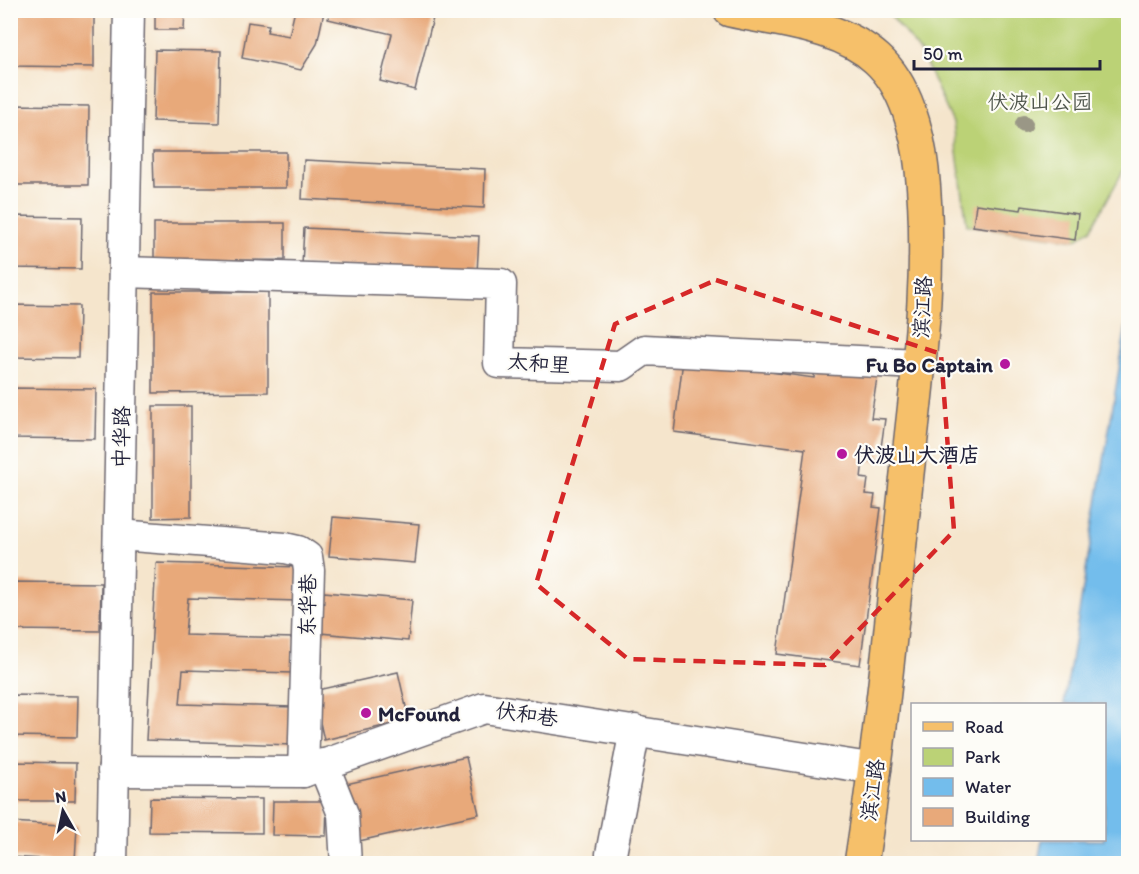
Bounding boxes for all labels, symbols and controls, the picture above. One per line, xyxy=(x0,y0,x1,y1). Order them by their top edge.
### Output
scale bar xyxy=(914,33,1100,71)
text: 50 m xyxy=(923,43,963,65)
park label: 伏波山公园 xyxy=(988,89,1093,114)
street label: 滨江路 xyxy=(908,275,936,339)
street label: 太和里 xyxy=(507,348,571,378)
place label: Fu Bo Captain xyxy=(866,352,993,378)
marker: Fu Bo Captain xyxy=(998,357,1012,371)
street label: 中华路 xyxy=(108,405,134,469)
place label: 伏波山大酒店 xyxy=(854,442,980,467)
marker: 伏波山大酒店 xyxy=(835,447,849,461)
street label: 东华巷 xyxy=(294,573,320,637)
street label: 伏和巷 xyxy=(494,697,560,731)
place label: McFound xyxy=(378,701,461,726)
legend xyxy=(911,703,1106,841)
marker: McFound xyxy=(359,706,373,720)
text: Road xyxy=(965,716,1004,738)
text: Park xyxy=(965,746,1000,768)
street label: 滨江路 xyxy=(855,757,889,823)
text: Water xyxy=(965,776,1011,798)
north arrow xyxy=(33,781,93,841)
text: N xyxy=(54,786,68,807)
text: Building xyxy=(965,806,1031,828)

